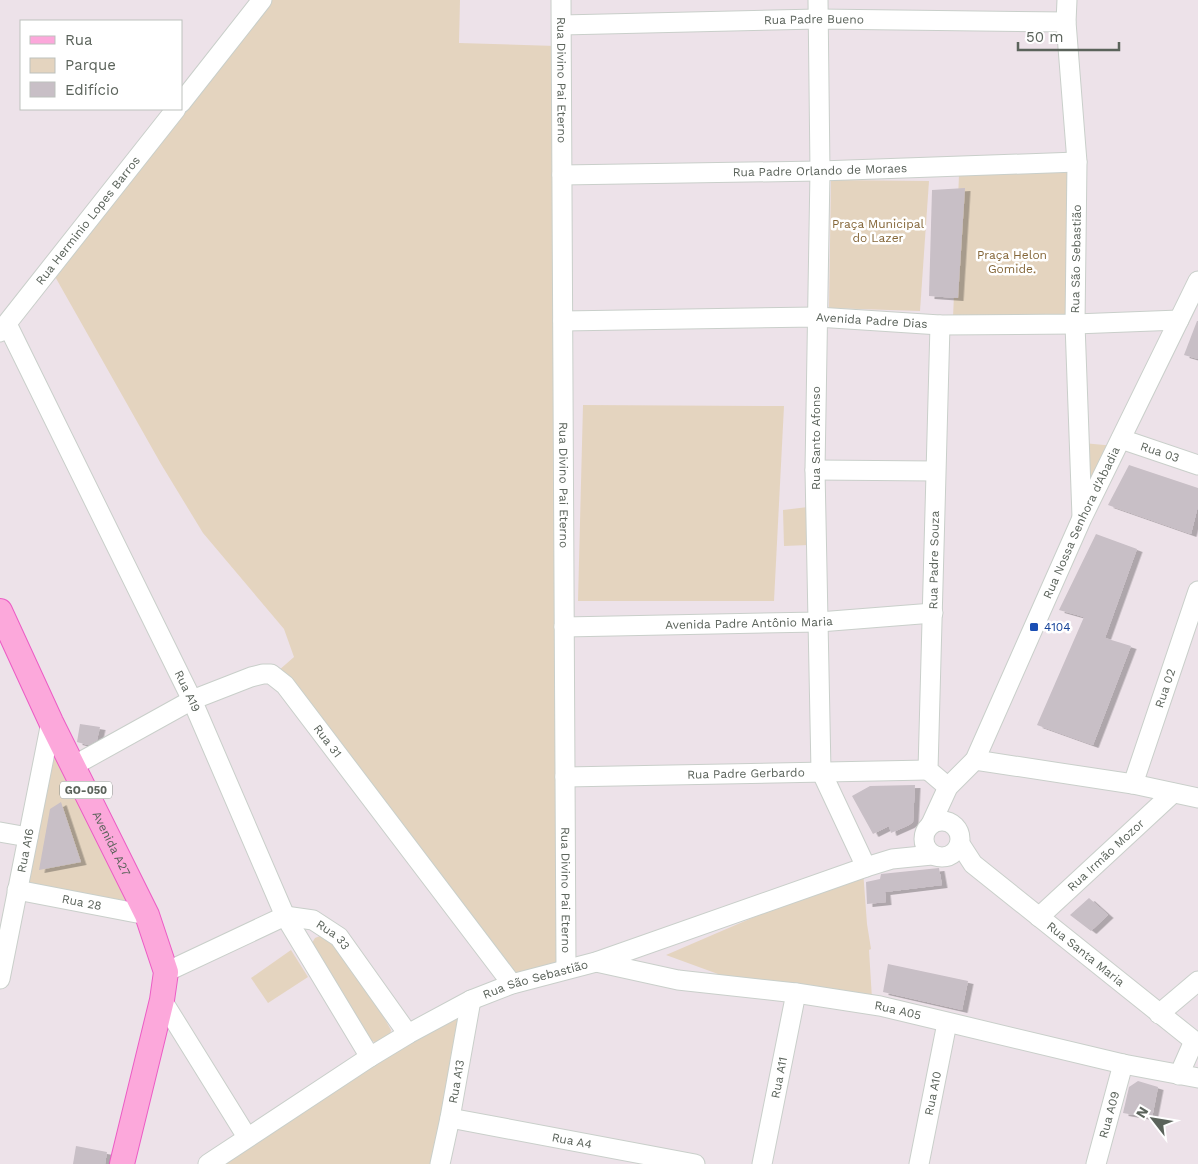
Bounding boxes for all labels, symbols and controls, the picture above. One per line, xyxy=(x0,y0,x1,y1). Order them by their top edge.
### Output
street label: Rua Padre Bueno xyxy=(764,12,864,27)
street label: Rua Divino Pai Eterno xyxy=(554,17,569,143)
legend xyxy=(20,20,182,110)
scale bar xyxy=(1018,20,1119,52)
text: 50 m xyxy=(1026,28,1063,46)
text: Rua xyxy=(65,31,93,49)
text: Parque xyxy=(65,56,116,74)
text: Edifício xyxy=(65,81,119,99)
street label: Rua Herminio Lopes Barros xyxy=(33,153,143,288)
street label: Rua Padre Orlando de Moraes xyxy=(733,161,907,179)
street label: Rua São Sebastião xyxy=(1068,204,1084,314)
park label: Praça Municipal do Lazer xyxy=(832,217,924,245)
park label: Praça Helon Gomide. xyxy=(977,248,1047,276)
street label: Avenida Padre Dias xyxy=(816,310,928,331)
street label: Rua Santo Afonso xyxy=(809,386,823,490)
street label: Rua Divino Pai Eterno xyxy=(556,422,571,548)
street label: Rua 03 xyxy=(1139,439,1181,465)
street label: Rua Nossa Senhora d'Abadia xyxy=(1040,444,1123,601)
street label: Rua Padre Souza xyxy=(926,510,942,609)
street label: Avenida Padre Antônio Maria xyxy=(665,614,834,632)
place label: 4104 xyxy=(1044,620,1071,634)
marker: 4104 xyxy=(1028,621,1040,633)
street label: Rua 02 xyxy=(1152,667,1178,710)
street label: Rua A19 xyxy=(171,668,203,714)
street label: Rua 31 xyxy=(311,722,345,760)
street label: Rua Padre Gerbardo xyxy=(687,765,805,782)
road number: GO-050 xyxy=(60,782,112,798)
street label: Avenida A27 xyxy=(90,809,134,879)
street label: Rua Irmão Mozor xyxy=(1065,816,1147,894)
street label: Rua A16 xyxy=(14,827,37,874)
street label: Rua Divino Pai Eterno xyxy=(558,827,573,953)
street label: Rua 28 xyxy=(61,892,103,913)
street label: Rua 33 xyxy=(314,917,353,953)
street label: Rua Santa Maria xyxy=(1044,919,1127,989)
street label: Rua São Sebastião xyxy=(481,957,590,1002)
street label: Rua A05 xyxy=(873,998,923,1023)
street label: Rua A11 xyxy=(768,1056,790,1100)
street label: Rua A13 xyxy=(446,1059,467,1105)
street label: Rua A10 xyxy=(922,1070,944,1117)
street label: Rua A09 xyxy=(1096,1090,1122,1140)
north arrow xyxy=(1128,1094,1178,1144)
text: N xyxy=(1132,1104,1151,1121)
street label: Rua A4 xyxy=(551,1130,593,1152)

